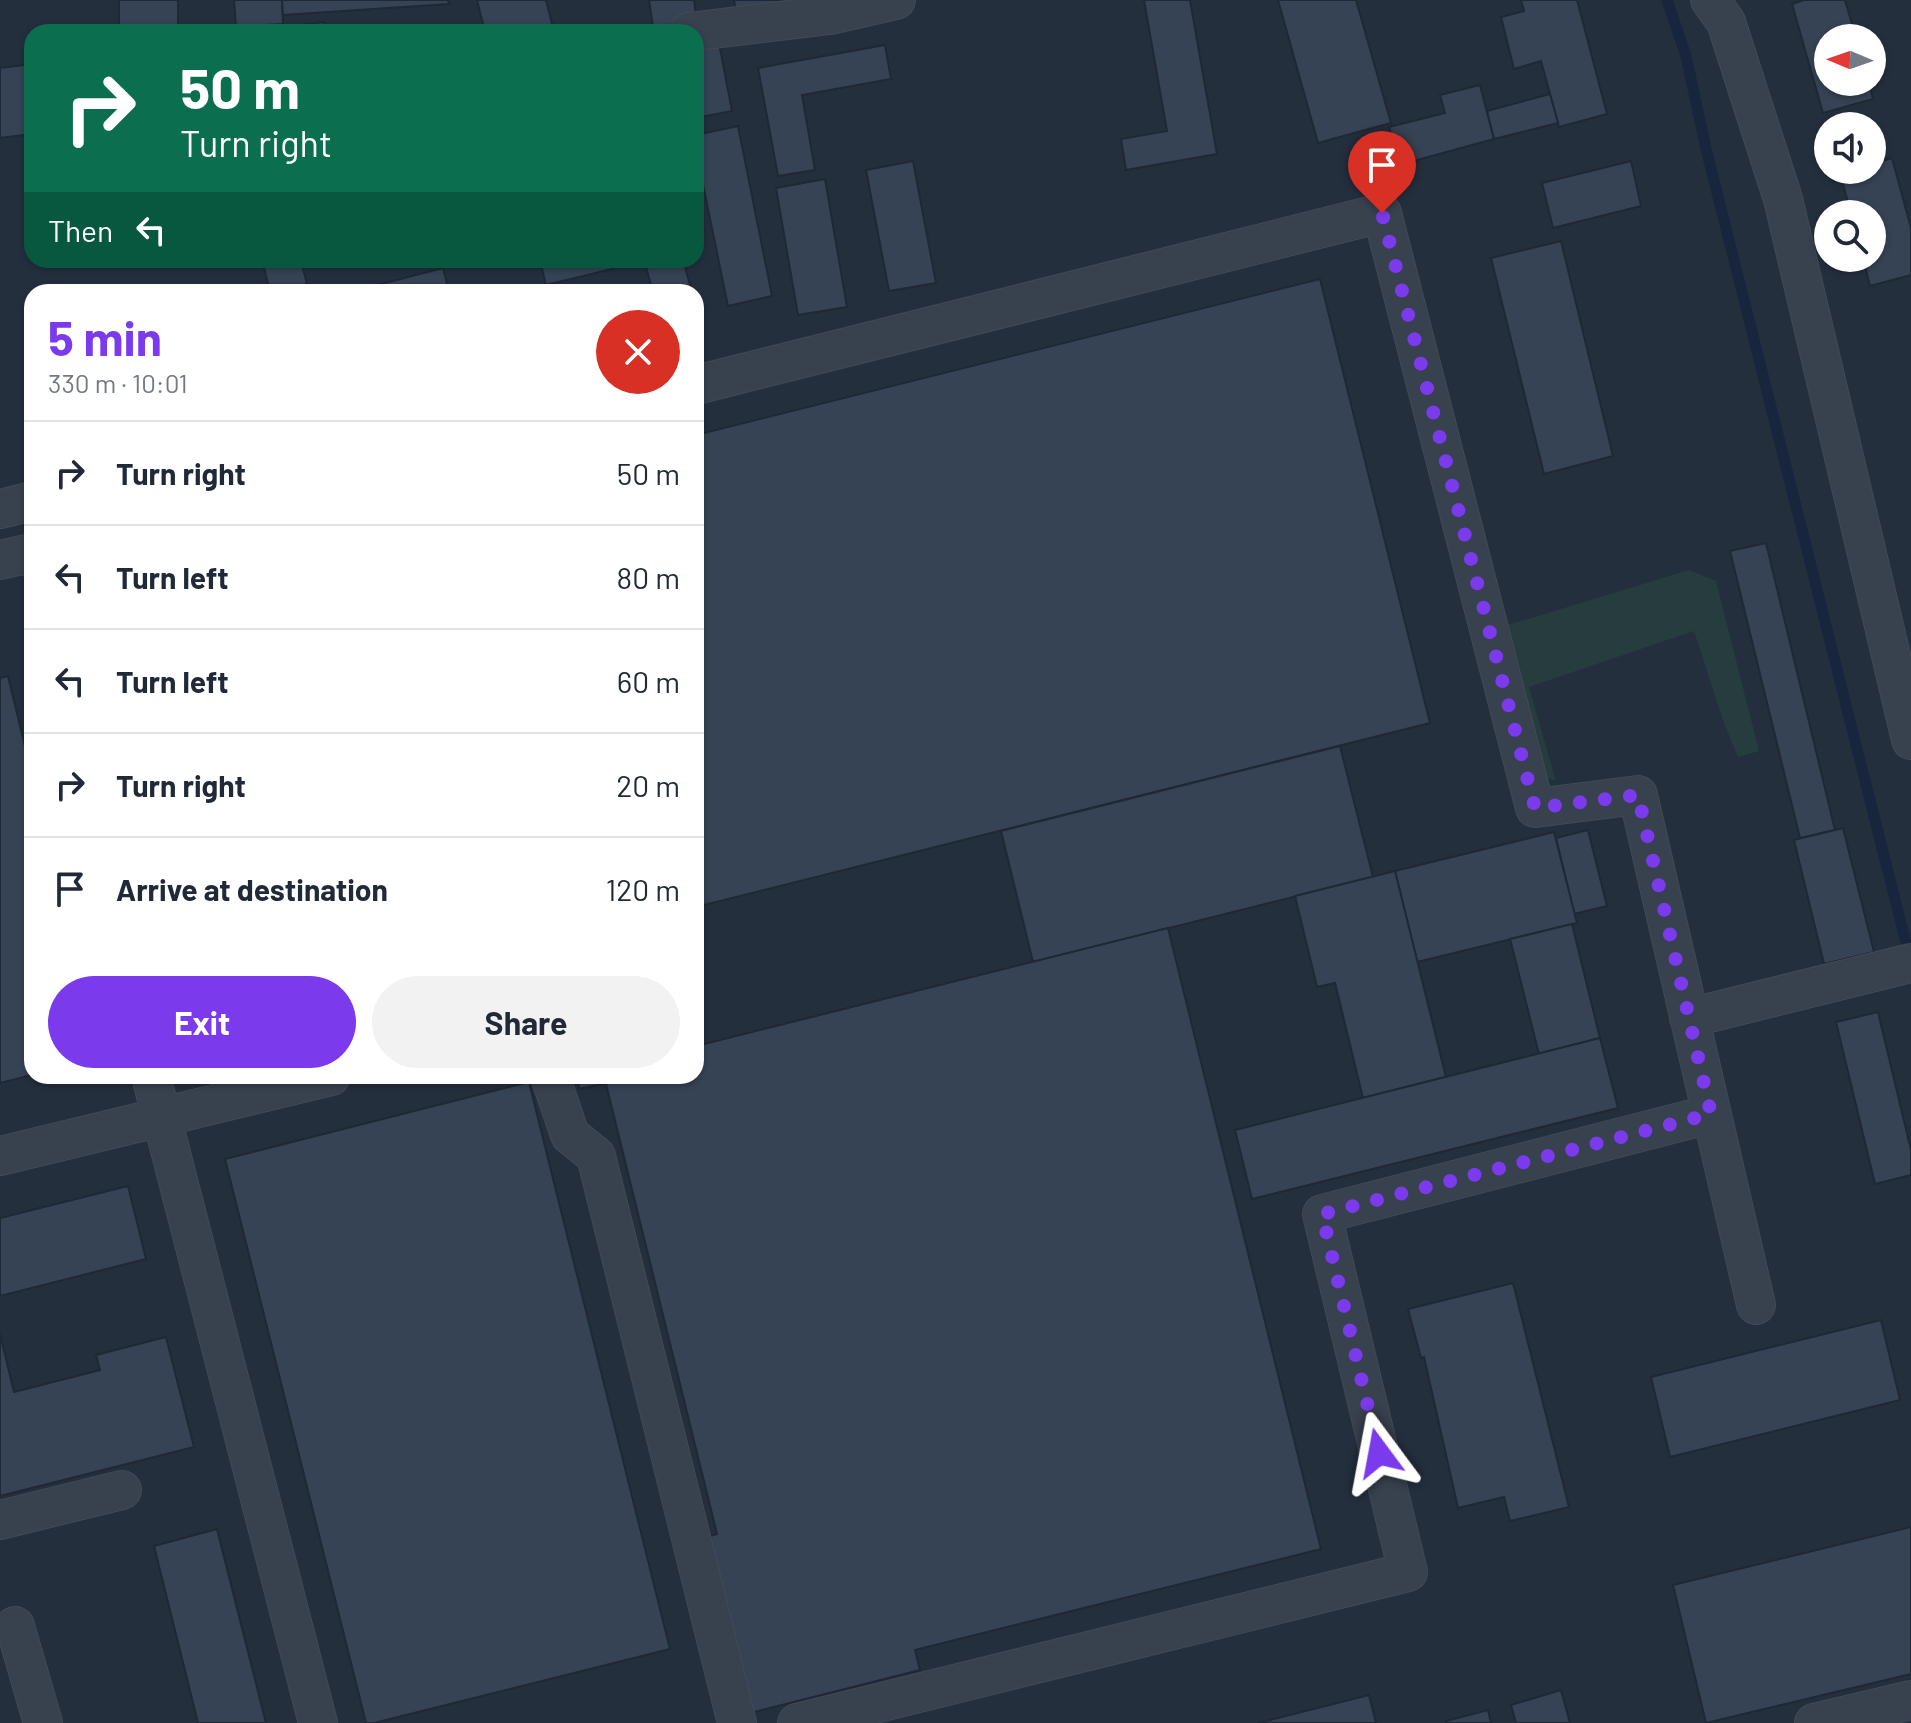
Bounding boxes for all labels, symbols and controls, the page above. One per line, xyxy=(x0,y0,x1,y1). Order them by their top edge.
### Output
north arrow xyxy=(1814,24,1886,96)
map controls xyxy=(1814,24,1886,272)
text: 50 m xyxy=(180,53,300,120)
icon: right xyxy=(48,56,152,160)
button: sound xyxy=(1814,112,1886,184)
text: Turn right xyxy=(180,121,332,164)
pin xyxy=(1348,131,1416,213)
icon: arrive xyxy=(1360,143,1404,187)
button: search xyxy=(1814,200,1886,272)
icon: left xyxy=(129,208,173,252)
text: Then xyxy=(48,212,113,248)
text: 5 min xyxy=(48,308,162,366)
button: close xyxy=(596,310,680,394)
text: 330 m · 10:01 xyxy=(48,367,188,398)
icon: right xyxy=(48,451,92,495)
text: Turn right xyxy=(116,455,246,491)
text: 50 m xyxy=(617,455,680,491)
icon: left xyxy=(48,555,92,599)
text: Turn left xyxy=(116,559,229,595)
text: 80 m xyxy=(617,559,680,595)
icon: left xyxy=(48,659,92,703)
text: Turn left xyxy=(116,663,229,699)
text: 60 m xyxy=(617,663,680,699)
icon: right xyxy=(48,763,92,807)
text: Turn right xyxy=(116,767,246,803)
text: 20 m xyxy=(616,767,680,803)
icon: arrive xyxy=(48,867,92,911)
text: Arrive at destination xyxy=(116,871,388,907)
text: 120 m xyxy=(606,871,680,907)
button: Exit xyxy=(48,976,356,1068)
button: Share xyxy=(372,976,680,1068)
position arrow xyxy=(1337,1411,1421,1495)

